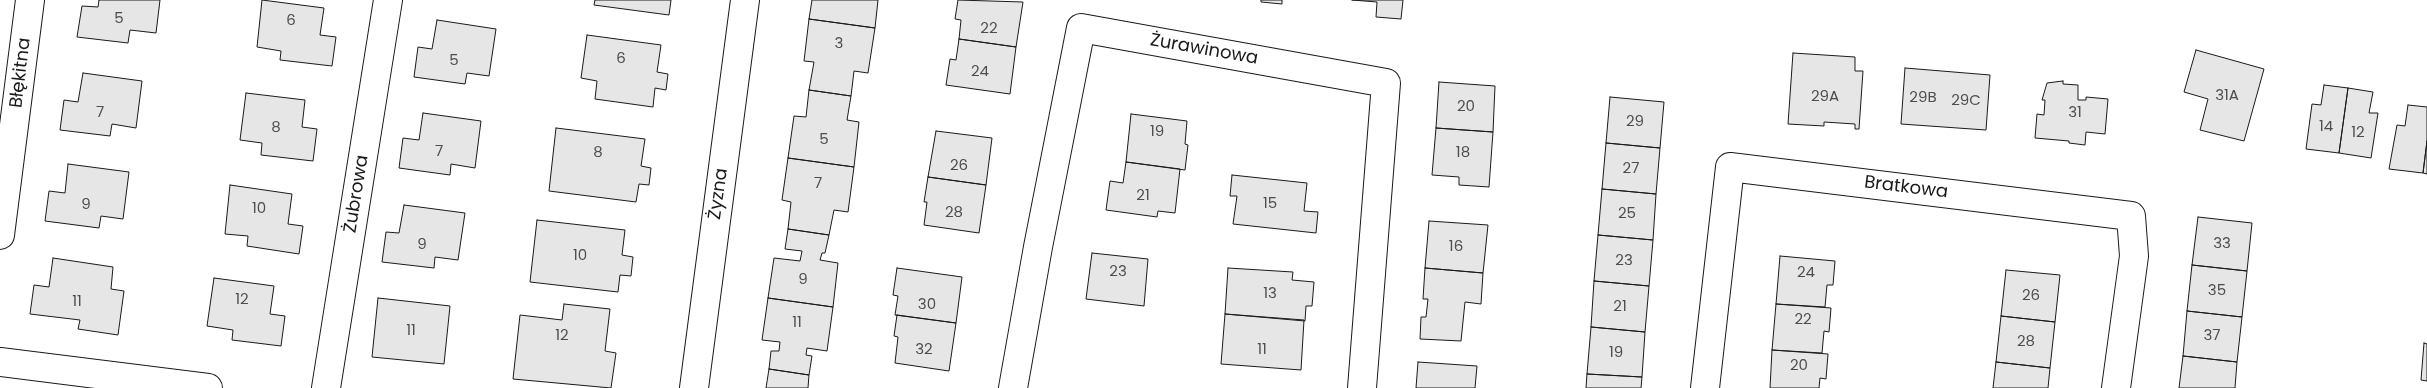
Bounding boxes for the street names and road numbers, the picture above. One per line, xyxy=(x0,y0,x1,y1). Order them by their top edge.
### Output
street label: Żurawinowa xyxy=(1148,30,1260,70)
street label: Błękitna xyxy=(6,37,36,109)
street label: Żubrowa xyxy=(340,154,374,234)
street label: Żyzna xyxy=(705,167,733,221)
street label: Bratkowa xyxy=(1863,172,1949,204)

